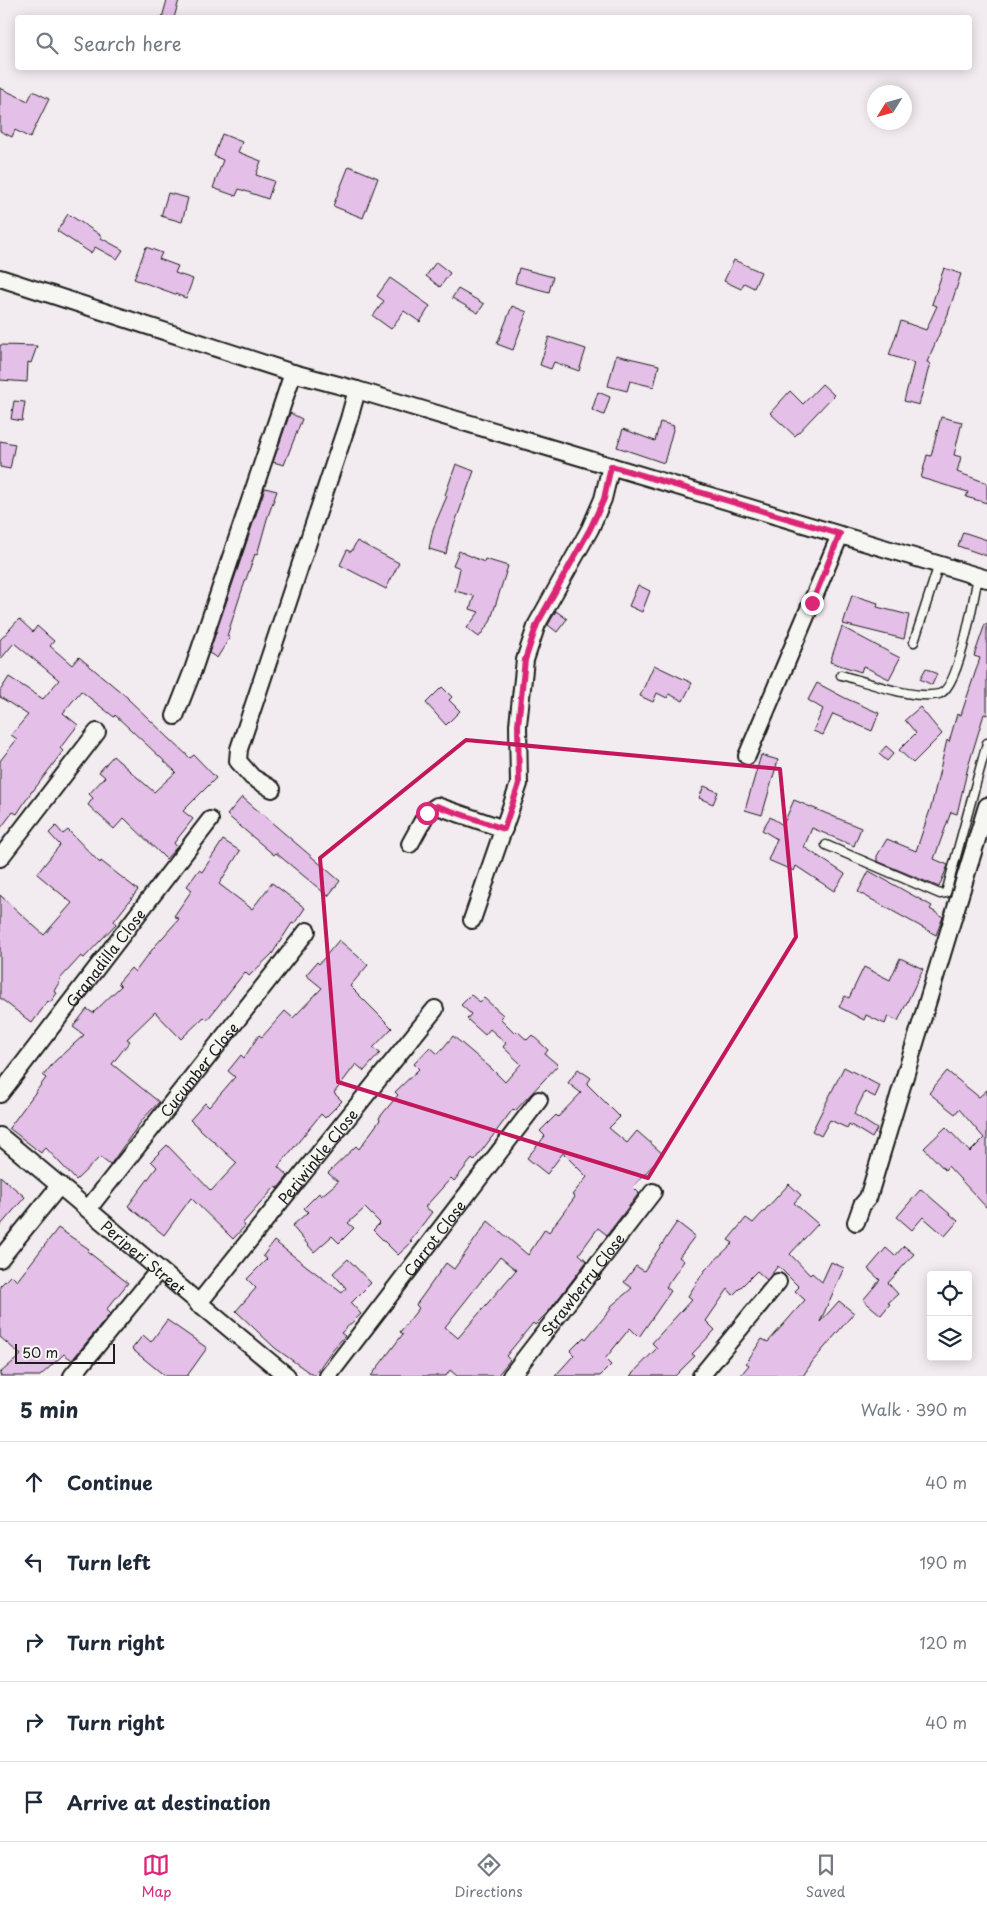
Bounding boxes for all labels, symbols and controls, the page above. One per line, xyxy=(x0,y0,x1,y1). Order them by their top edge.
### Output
search box xyxy=(15,15,972,70)
icon: search xyxy=(33,29,61,57)
text: Search here xyxy=(73,29,182,57)
north arrow xyxy=(867,85,912,130)
route end xyxy=(801,592,824,615)
route start xyxy=(416,802,439,825)
street label: Granadilla Close xyxy=(59,903,150,1012)
street label: Cucumber Close xyxy=(153,1017,243,1122)
street label: Periwinkle Close xyxy=(272,1103,363,1209)
street label: Carrot Close xyxy=(397,1195,470,1281)
street label: Periperi Street xyxy=(97,1214,192,1299)
street label: Strawberry Close xyxy=(535,1228,629,1341)
map controls xyxy=(927,1271,972,1361)
button: locate xyxy=(927,1271,972,1316)
button: layers xyxy=(927,1316,972,1361)
scale bar xyxy=(15,1341,115,1364)
text: 50 m xyxy=(22,1342,58,1363)
text: 5 min xyxy=(20,1393,78,1425)
text: Walk · 390 m xyxy=(861,1397,967,1421)
icon: ahead xyxy=(20,1468,48,1496)
text: Continue xyxy=(67,1468,153,1496)
text: 40 m xyxy=(925,1470,967,1494)
icon: left xyxy=(20,1548,48,1576)
text: Turn left xyxy=(67,1548,151,1576)
text: 190 m xyxy=(919,1550,967,1574)
icon: right xyxy=(20,1628,48,1656)
text: Turn right xyxy=(67,1628,165,1656)
text: 120 m xyxy=(920,1630,967,1654)
icon: right xyxy=(20,1708,48,1736)
text: Turn right xyxy=(67,1708,165,1736)
text: 40 m xyxy=(925,1710,967,1734)
icon: arrive xyxy=(20,1788,48,1816)
text: Arrive at destination xyxy=(67,1788,271,1816)
tab: Map xyxy=(142,1851,171,1902)
tab: Directions xyxy=(455,1851,523,1902)
tab: Saved xyxy=(806,1851,845,1902)

